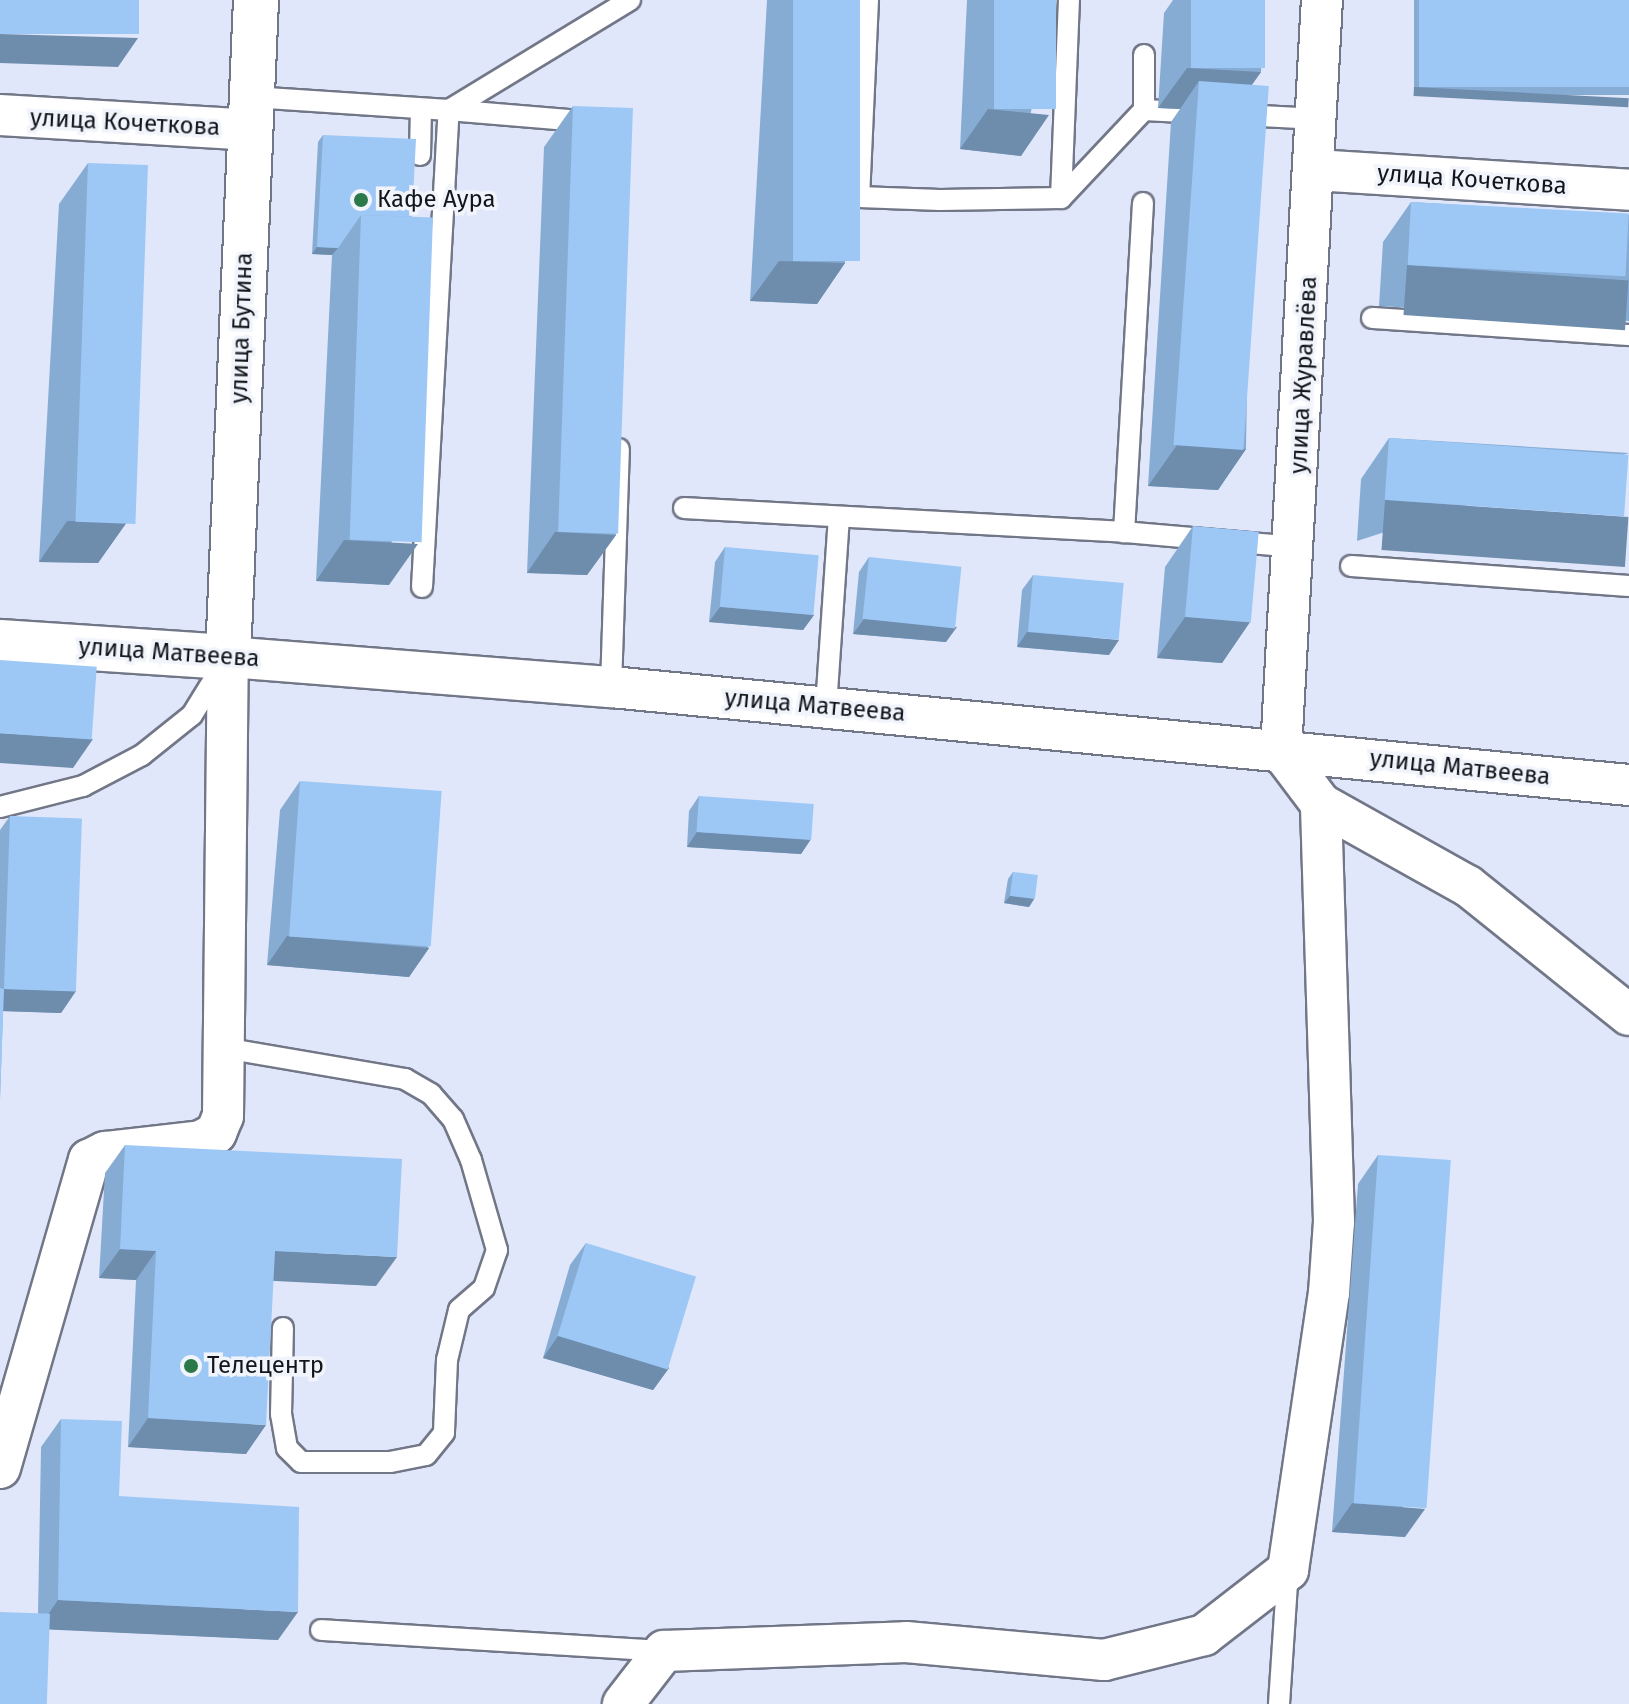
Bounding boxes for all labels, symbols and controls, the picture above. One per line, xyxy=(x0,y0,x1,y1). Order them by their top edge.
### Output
street label: улица Кочеткова xyxy=(29,104,221,142)
street label: улица Кочеткова xyxy=(1376,159,1568,201)
place label: Кафе Аура xyxy=(377,186,496,214)
marker: Кафе Аура xyxy=(352,191,370,209)
street label: улица Бутина xyxy=(225,252,259,404)
street label: улица Журавлёва xyxy=(1284,275,1324,475)
street label: улица Матвеева xyxy=(78,632,260,674)
street label: улица Матвеева xyxy=(723,684,907,728)
street label: улица Матвеева xyxy=(1368,744,1552,792)
place label: Телецентр xyxy=(207,1352,324,1380)
marker: Телецентр xyxy=(182,1357,200,1375)

